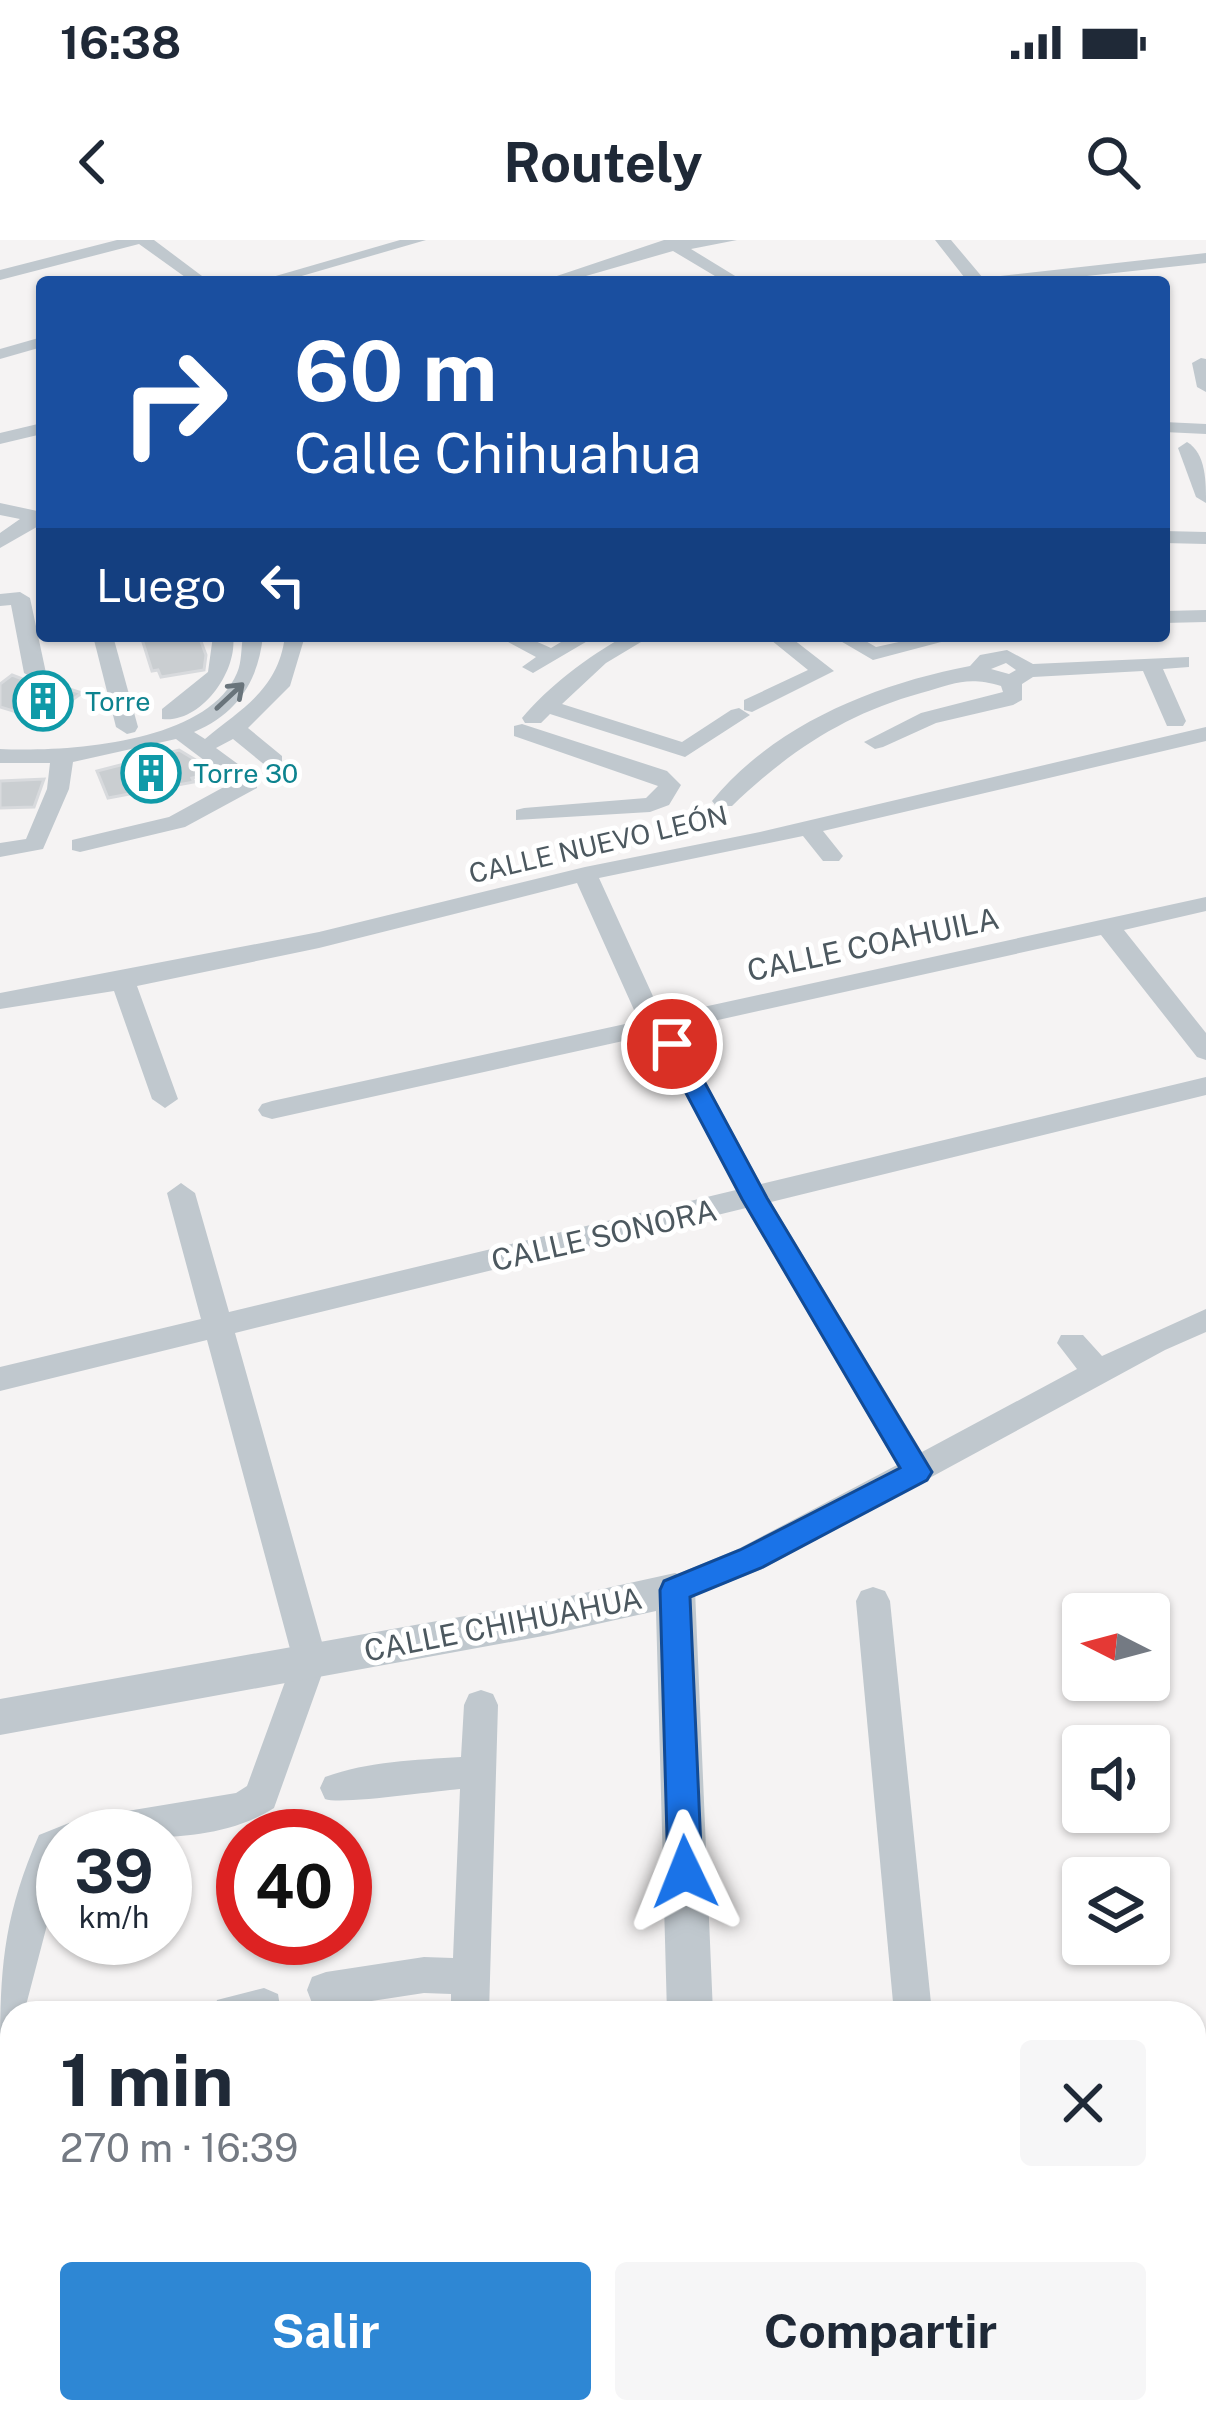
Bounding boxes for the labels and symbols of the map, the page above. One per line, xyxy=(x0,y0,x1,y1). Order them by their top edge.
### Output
building icon: Torre xyxy=(12,670,74,732)
one-way arrow xyxy=(214,682,244,710)
place label: Torre xyxy=(85,685,151,717)
building icon: Torre 30 xyxy=(120,742,182,804)
place label: Torre 30 xyxy=(193,757,298,789)
street label: CALLE NUEVO LEÓN xyxy=(466,799,730,889)
street label: CALLE COAHUILA xyxy=(744,900,1002,988)
pin xyxy=(621,993,723,1095)
street label: CALLE SONORA xyxy=(488,1192,720,1278)
street label: CALLE CHIHUAHUA xyxy=(361,1579,645,1669)
north arrow xyxy=(1062,1593,1170,1701)
speed limit sign: 40 xyxy=(216,1809,372,1965)
position arrow xyxy=(622,1809,748,1935)

